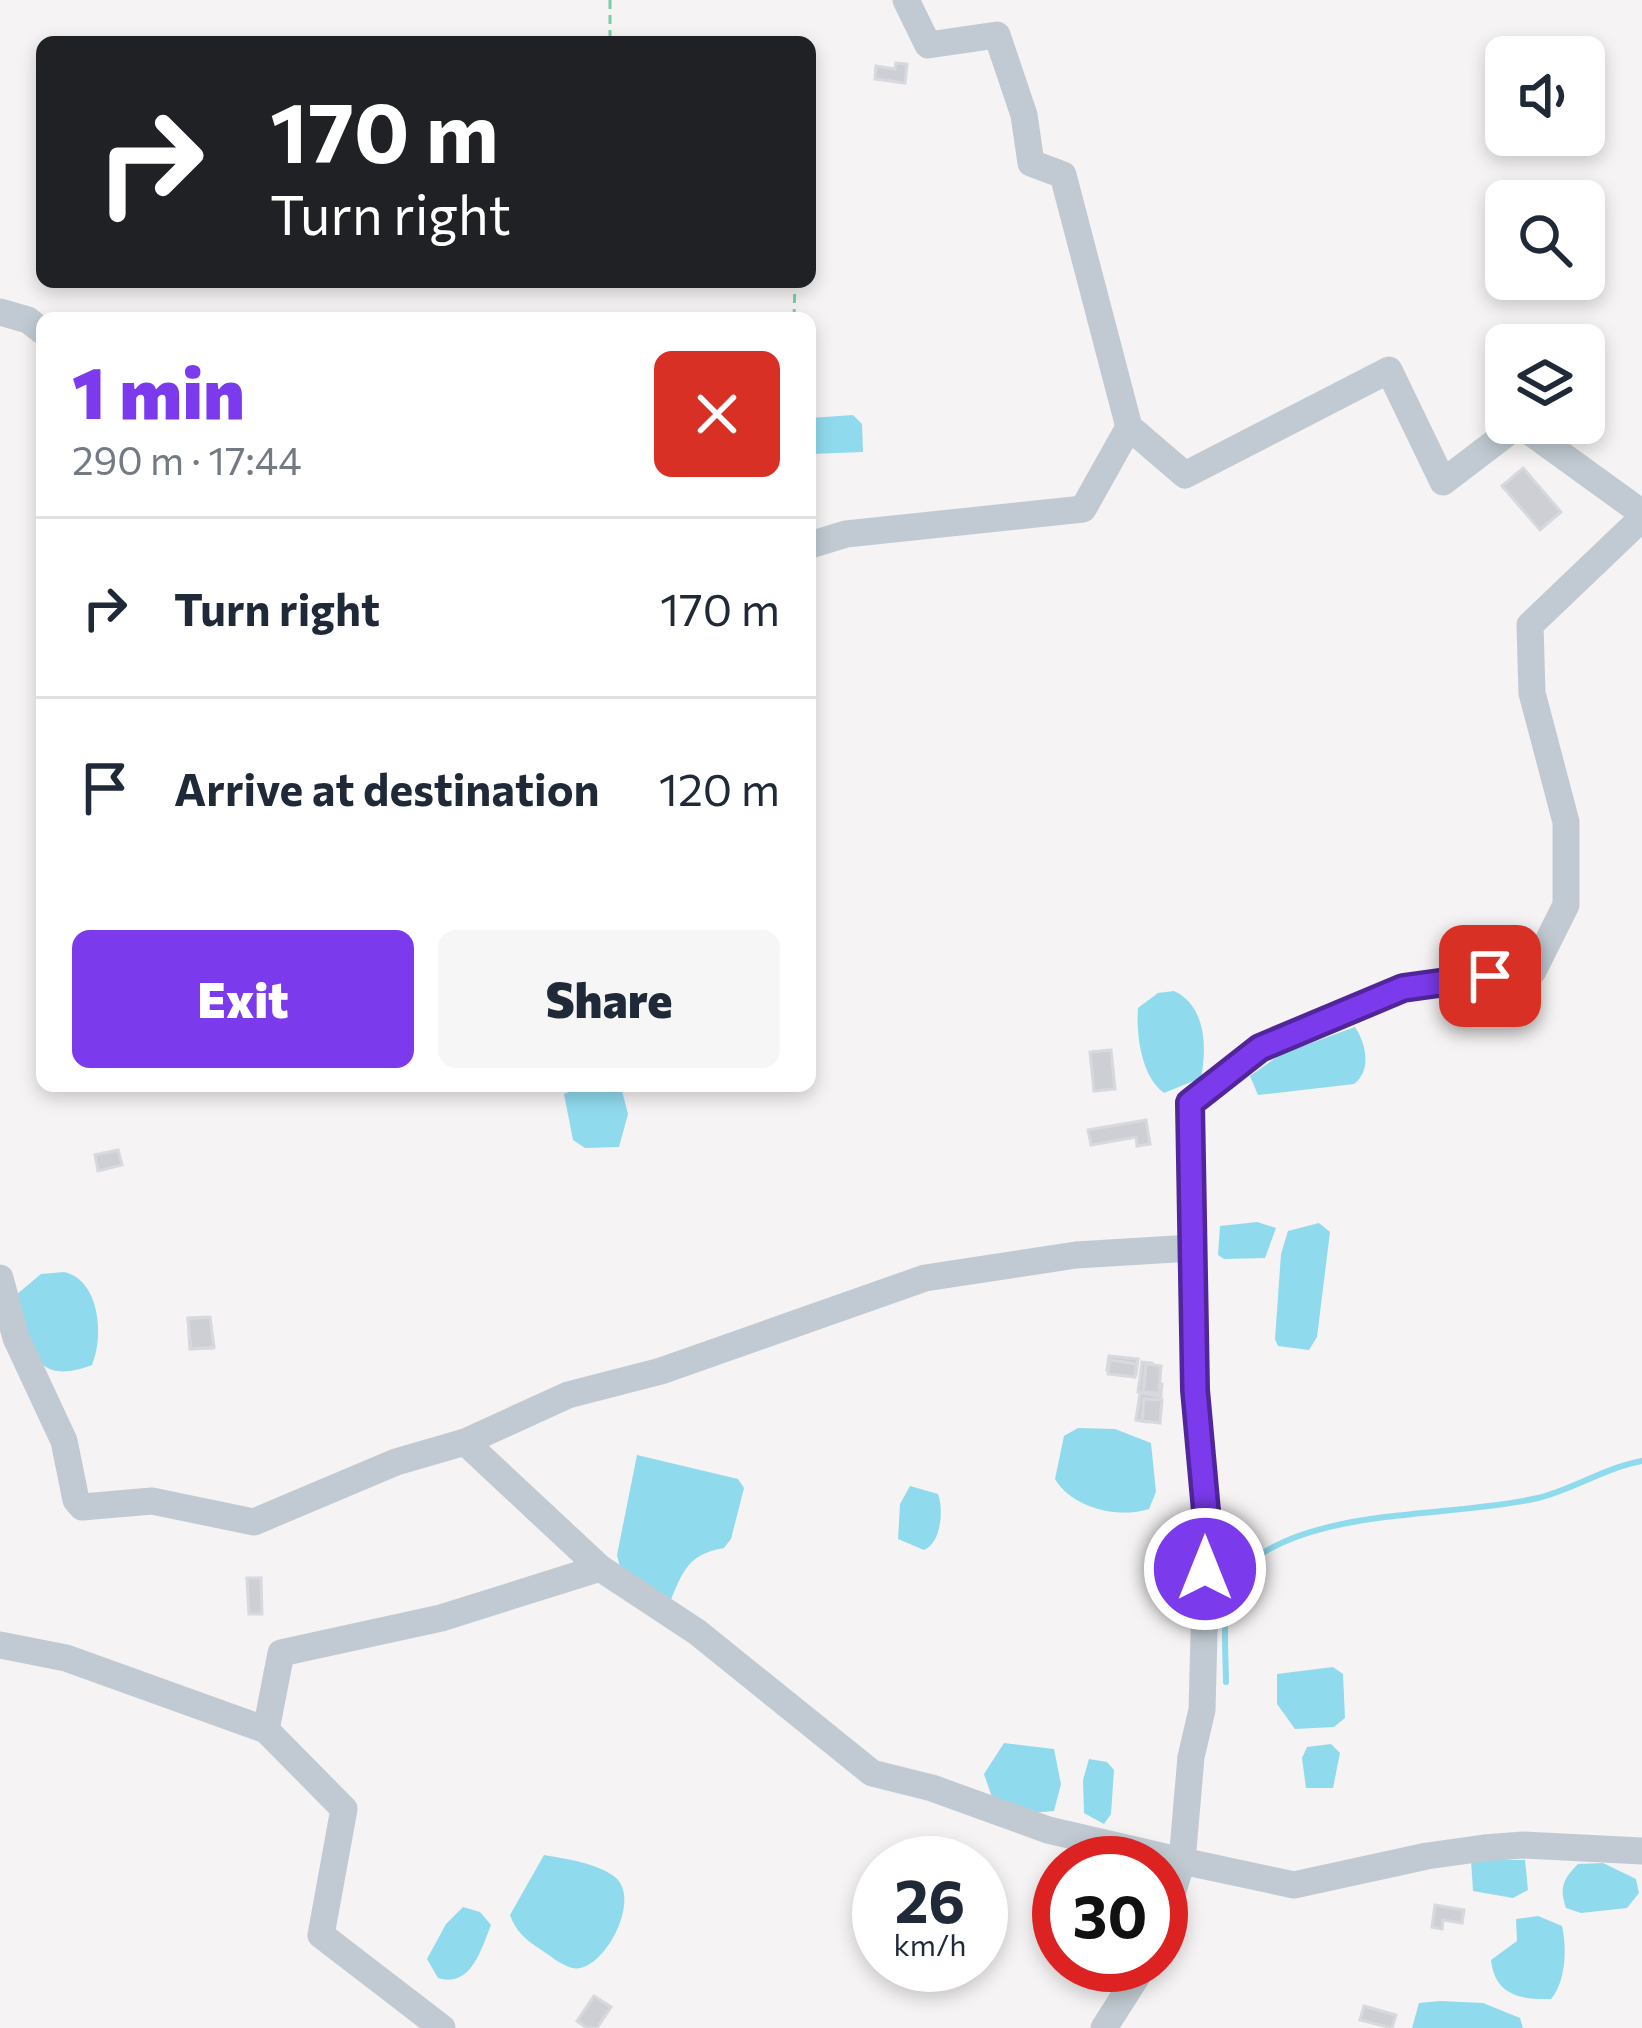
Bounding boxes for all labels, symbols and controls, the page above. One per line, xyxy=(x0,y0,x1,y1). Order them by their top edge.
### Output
map controls xyxy=(1485,36,1605,444)
button: sound xyxy=(1485,36,1605,156)
text: 170 m xyxy=(270,78,499,180)
icon: right xyxy=(72,84,228,240)
text: Turn right xyxy=(270,180,511,246)
button: search xyxy=(1485,180,1605,300)
button: layers xyxy=(1485,324,1605,444)
text: 1 min xyxy=(72,346,245,434)
button: close xyxy=(654,351,780,477)
text: 290 m · 17:44 xyxy=(72,435,302,483)
icon: right xyxy=(72,575,138,641)
text: Turn right xyxy=(174,580,380,635)
text: 170 m xyxy=(660,580,780,635)
icon: arrive xyxy=(72,755,138,821)
text: Arrive at destination xyxy=(174,760,600,815)
text: 120 m xyxy=(659,760,780,815)
pin xyxy=(1439,925,1541,1027)
button: Exit xyxy=(72,930,414,1068)
button: Share xyxy=(438,930,780,1068)
icon: arrive xyxy=(1457,943,1523,1009)
position arrow xyxy=(1142,1506,1268,1632)
speed limit sign: 30 xyxy=(1032,1836,1188,1992)
text: 26 xyxy=(895,1862,965,1935)
text: km/h xyxy=(894,1925,966,1962)

